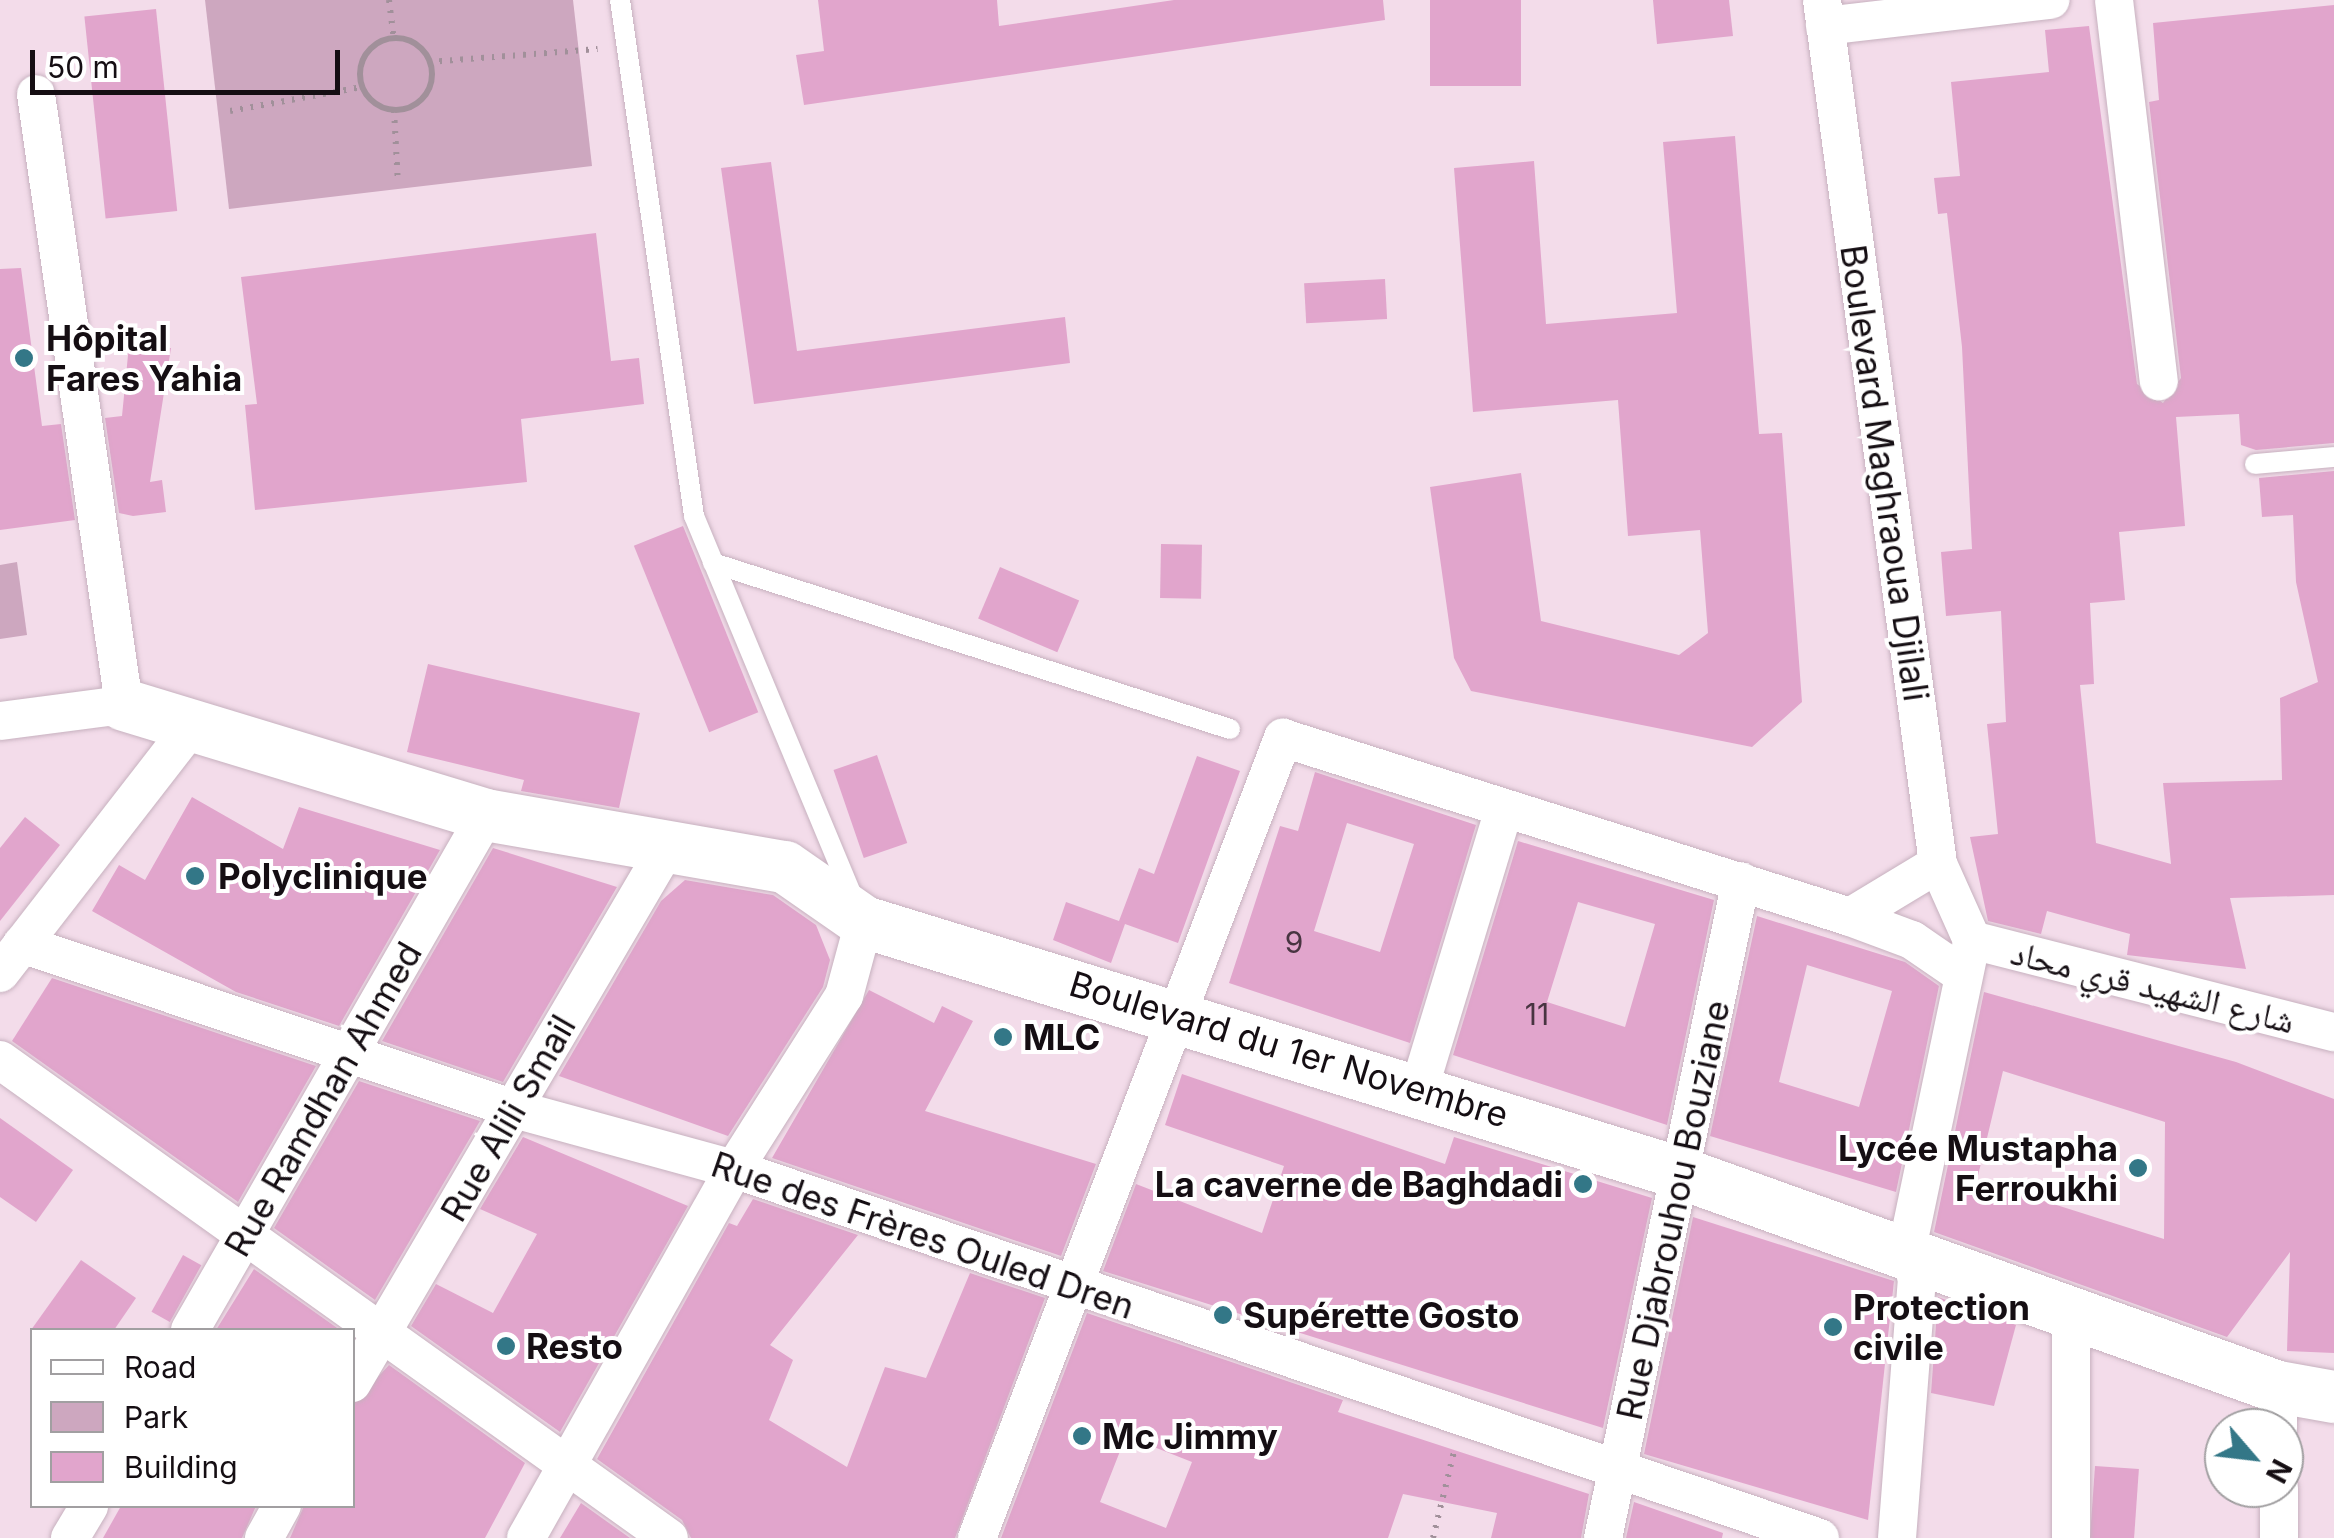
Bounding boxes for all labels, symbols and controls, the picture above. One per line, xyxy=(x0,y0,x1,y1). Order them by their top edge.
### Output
scale bar xyxy=(35,30,345,92)
text: 50 m xyxy=(47,49,119,85)
street label: Boulevard Maghraoua Djilali xyxy=(1832,242,1938,704)
place label: Hôpital Fares Yahia xyxy=(46,317,242,399)
marker: Hôpital Fares Yahia xyxy=(11,345,37,371)
place label: Polyclinique xyxy=(218,855,428,897)
marker: Polyclinique xyxy=(182,863,208,889)
house number: 9 xyxy=(1285,924,1303,960)
street label: شارع الشهيد قري محاد xyxy=(2007,930,2299,1042)
street label: Rue Ramdhan Ahmed xyxy=(216,934,430,1264)
street label: Boulevard du 1er Novembre xyxy=(1065,962,1513,1136)
house number: 11 xyxy=(1525,996,1549,1032)
street label: Rue Djabrouhou Bouziane xyxy=(1608,996,1738,1424)
street label: Rue Alili Smail xyxy=(432,1007,584,1229)
place label: MLC xyxy=(1023,1016,1100,1058)
marker: MLC xyxy=(992,1026,1014,1048)
place label: Lycée Mustapha Ferroukhi xyxy=(1838,1127,2118,1209)
street label: Rue des Frères Ouled Dren xyxy=(706,1143,1140,1327)
marker: Lycée Mustapha Ferroukhi xyxy=(2127,1157,2149,1179)
place label: La caverne de Baghdadi xyxy=(1155,1163,1563,1205)
marker: La caverne de Baghdadi xyxy=(1572,1173,1594,1195)
place label: Protection civile xyxy=(1853,1286,2030,1368)
place label: Supérette Gosto xyxy=(1243,1294,1519,1336)
marker: Supérette Gosto xyxy=(1212,1304,1234,1326)
marker: Protection civile xyxy=(1822,1316,1844,1338)
place label: Resto xyxy=(526,1325,623,1367)
legend xyxy=(30,1328,355,1508)
marker: Resto xyxy=(495,1335,517,1357)
text: Road xyxy=(124,1349,196,1385)
text: Park xyxy=(124,1399,188,1435)
north arrow xyxy=(2204,1408,2304,1508)
place label: Mc Jimmy xyxy=(1102,1415,1278,1457)
marker: Mc Jimmy xyxy=(1071,1425,1093,1447)
text: Building xyxy=(124,1449,238,1485)
text: N xyxy=(2259,1454,2299,1489)

